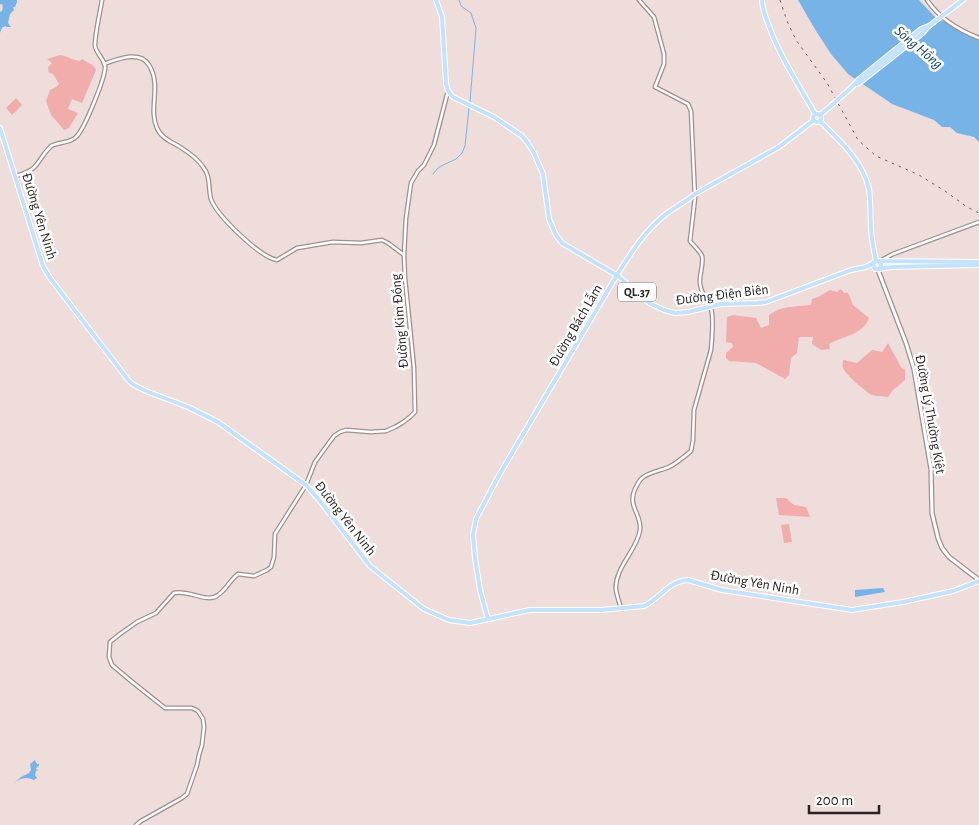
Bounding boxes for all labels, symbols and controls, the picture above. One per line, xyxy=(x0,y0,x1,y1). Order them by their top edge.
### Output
water label: Sông Hồng xyxy=(892,23,946,72)
street label: Đường Yên Ninh xyxy=(19,171,59,261)
street label: Đường Kim Đồng xyxy=(388,273,411,369)
street label: Đường Bách Lẫm xyxy=(545,281,605,369)
road number: QL.37 xyxy=(618,282,656,302)
street label: Đường Điện Biên xyxy=(675,282,769,308)
street label: Đường Lý Thường Kiệt xyxy=(913,354,947,475)
street label: Đường Yên Ninh xyxy=(312,479,378,558)
street label: Đường Yên Ninh xyxy=(709,568,800,598)
scale bar xyxy=(809,782,879,814)
text: 200 m xyxy=(816,793,853,808)

